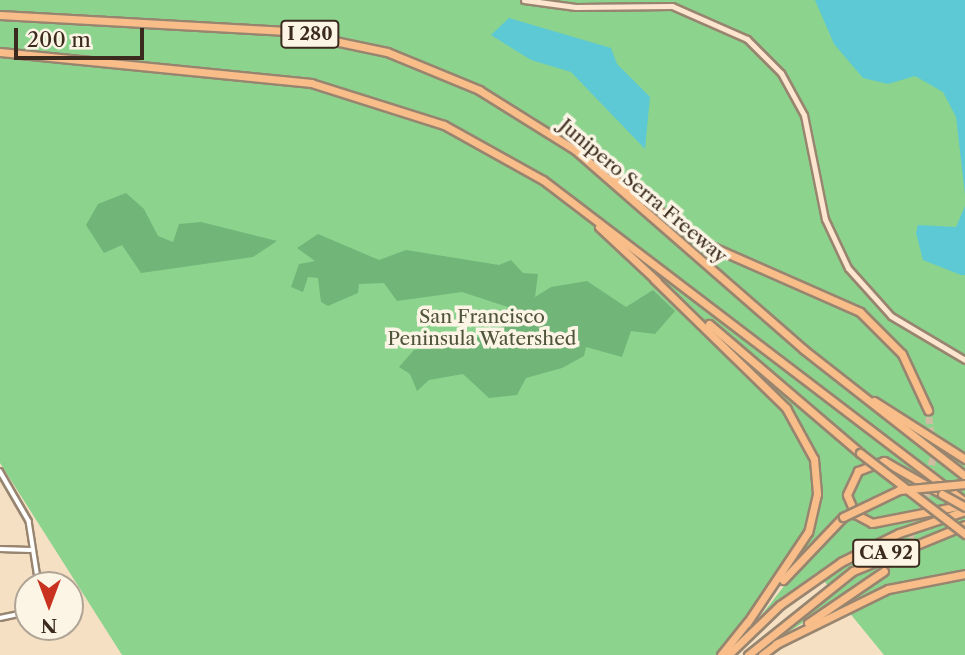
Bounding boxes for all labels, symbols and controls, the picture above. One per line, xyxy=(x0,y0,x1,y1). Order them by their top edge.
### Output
scale bar xyxy=(18,14,147,58)
road number: I 280 xyxy=(280,19,340,48)
text: 200 m xyxy=(27,27,91,52)
street label: Junipero Serra Freeway xyxy=(554,114,732,268)
park label: San Francisco Peninsula Watershed xyxy=(387,306,577,350)
road number: CA 92 xyxy=(851,538,921,568)
north arrow xyxy=(14,571,84,641)
text: N xyxy=(41,614,57,637)

